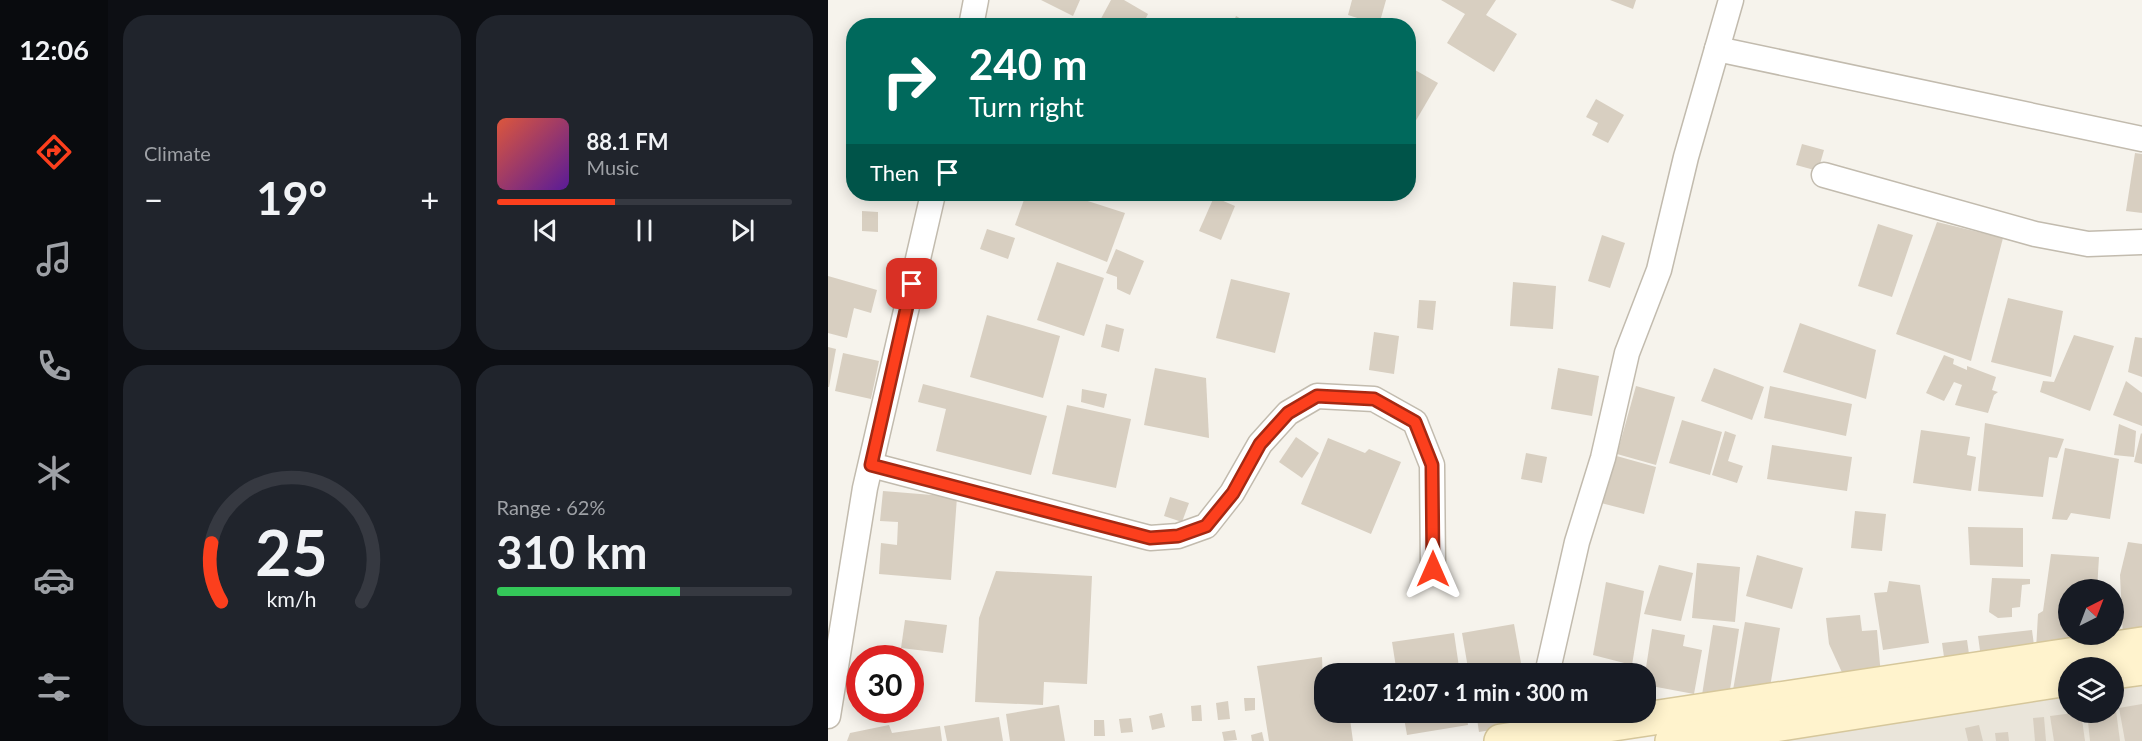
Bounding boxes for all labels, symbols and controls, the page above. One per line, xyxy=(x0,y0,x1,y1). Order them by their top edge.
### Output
text: 12:06 xyxy=(19,33,89,66)
text: 240 m xyxy=(969,39,1087,89)
icon: right xyxy=(870,42,948,120)
text: Turn right xyxy=(969,90,1084,123)
text: 88.1 FM xyxy=(587,128,669,155)
icon: directions xyxy=(33,131,75,173)
text: Climate xyxy=(144,141,211,165)
text: Music xyxy=(587,155,639,179)
icon: arrive xyxy=(931,156,964,189)
text: Then xyxy=(870,159,919,186)
text: 19° xyxy=(256,171,327,225)
text: − xyxy=(144,179,163,219)
text: + xyxy=(420,179,440,219)
icon: previous xyxy=(529,214,562,247)
icon: pause xyxy=(628,214,661,247)
icon: next xyxy=(726,214,759,247)
icon: music xyxy=(33,238,75,280)
pin xyxy=(886,258,937,309)
icon: arrive xyxy=(895,267,928,300)
icon: phone xyxy=(33,345,75,387)
icon: climate xyxy=(33,452,75,494)
text: Range · 62% xyxy=(497,495,605,519)
text: 25 xyxy=(256,514,328,589)
text: 310 km xyxy=(497,525,647,579)
position arrow xyxy=(1401,537,1465,601)
icon: car xyxy=(33,559,75,601)
north arrow xyxy=(2058,579,2124,645)
map controls xyxy=(2058,579,2124,723)
text: km/h xyxy=(267,587,317,613)
speed limit sign: 30 xyxy=(846,645,924,723)
button: layers xyxy=(2058,657,2124,723)
icon: filters xyxy=(33,666,75,708)
text: 12:07 · 1 min · 300 m xyxy=(1382,679,1588,706)

